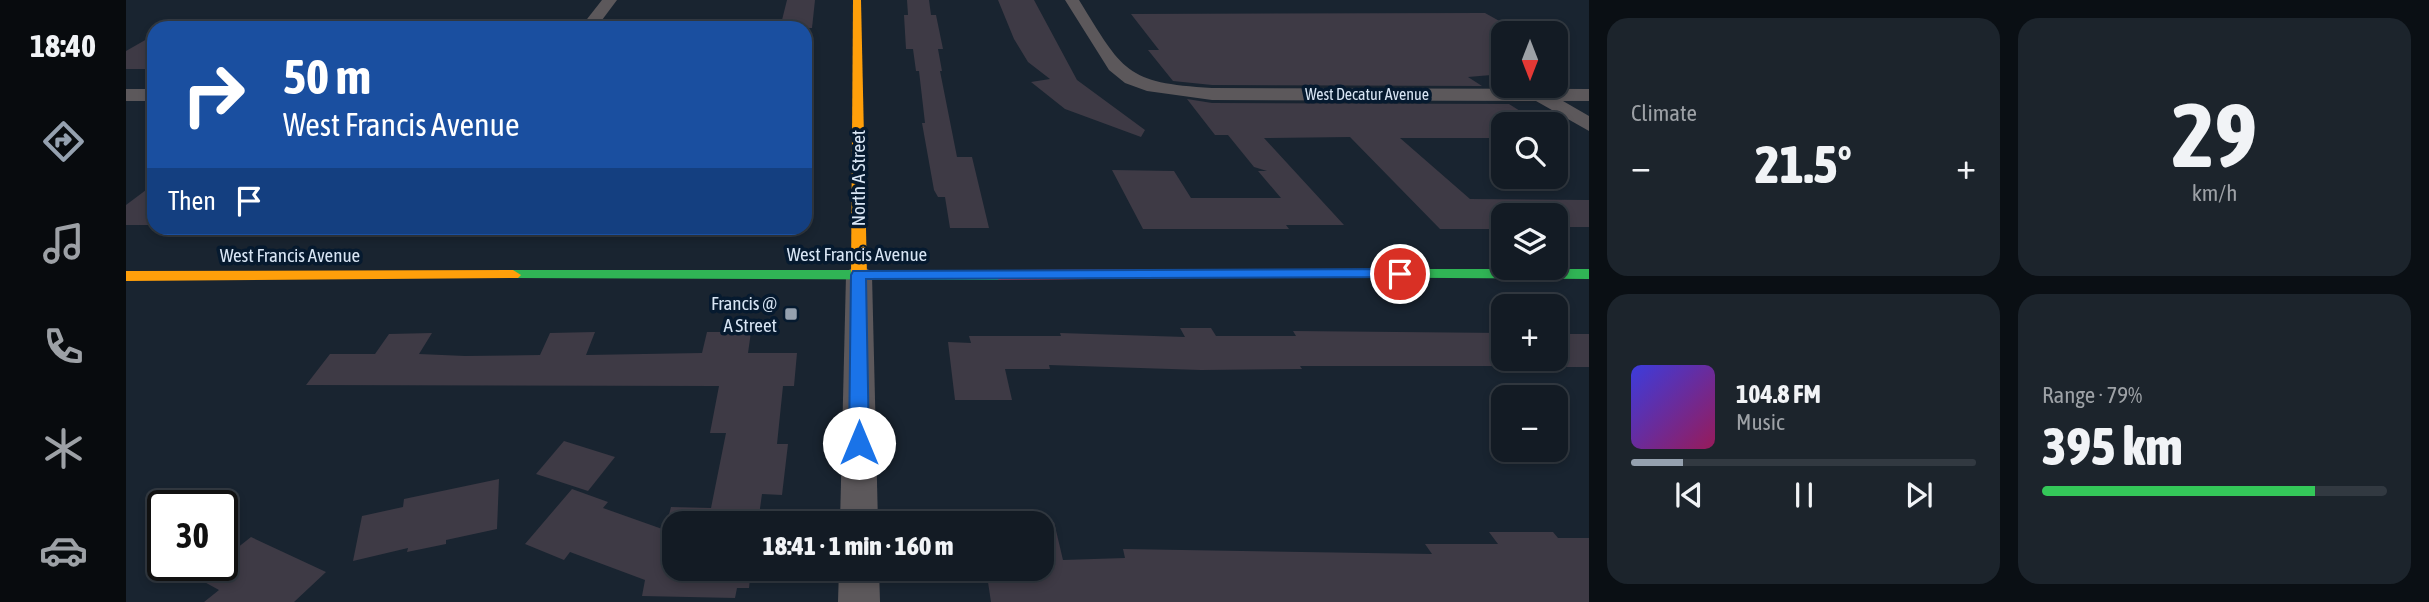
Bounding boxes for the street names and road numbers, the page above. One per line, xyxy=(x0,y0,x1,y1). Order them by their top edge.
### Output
street label: West Decatur Avenue xyxy=(1305,85,1429,103)
street label: North A Street xyxy=(847,130,869,226)
street label: West Francis Avenue xyxy=(787,243,927,265)
street label: West Francis Avenue xyxy=(220,244,360,266)

